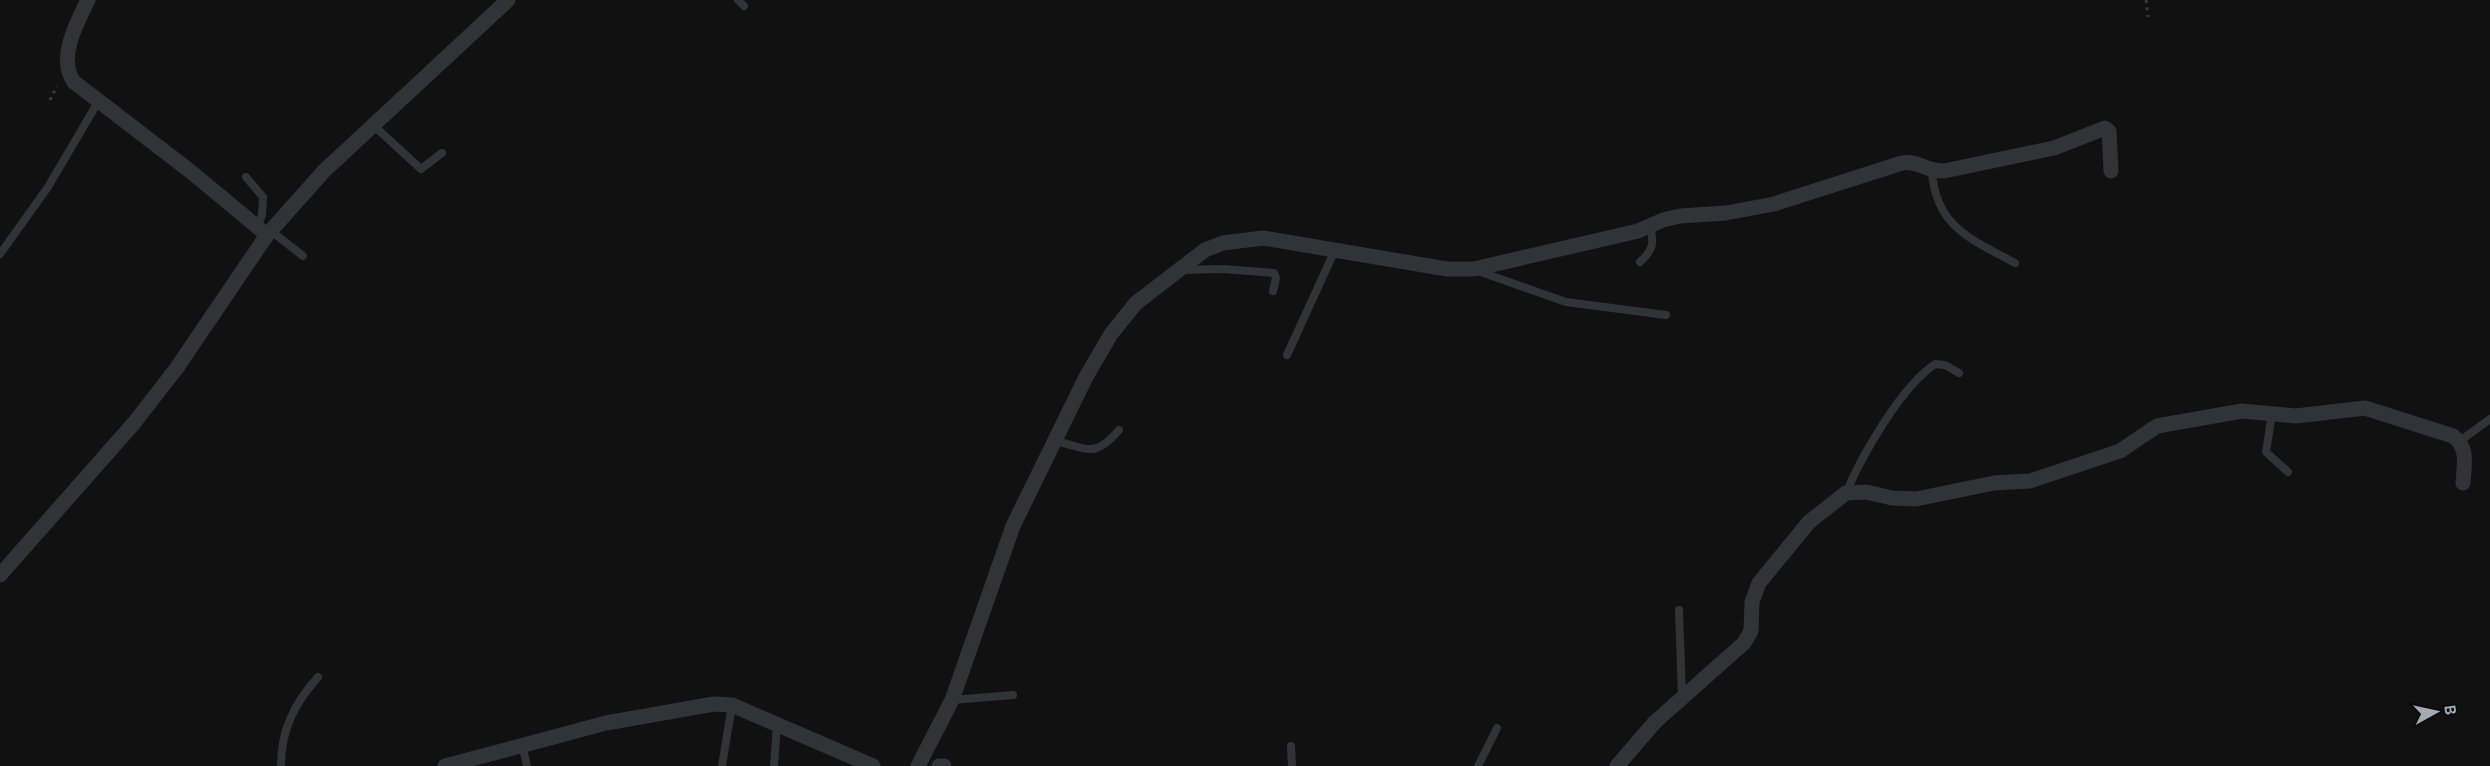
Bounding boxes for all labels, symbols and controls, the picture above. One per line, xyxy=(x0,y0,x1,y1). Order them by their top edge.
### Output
north arrow xyxy=(2406,682,2466,742)
text: B xyxy=(2439,704,2462,716)

